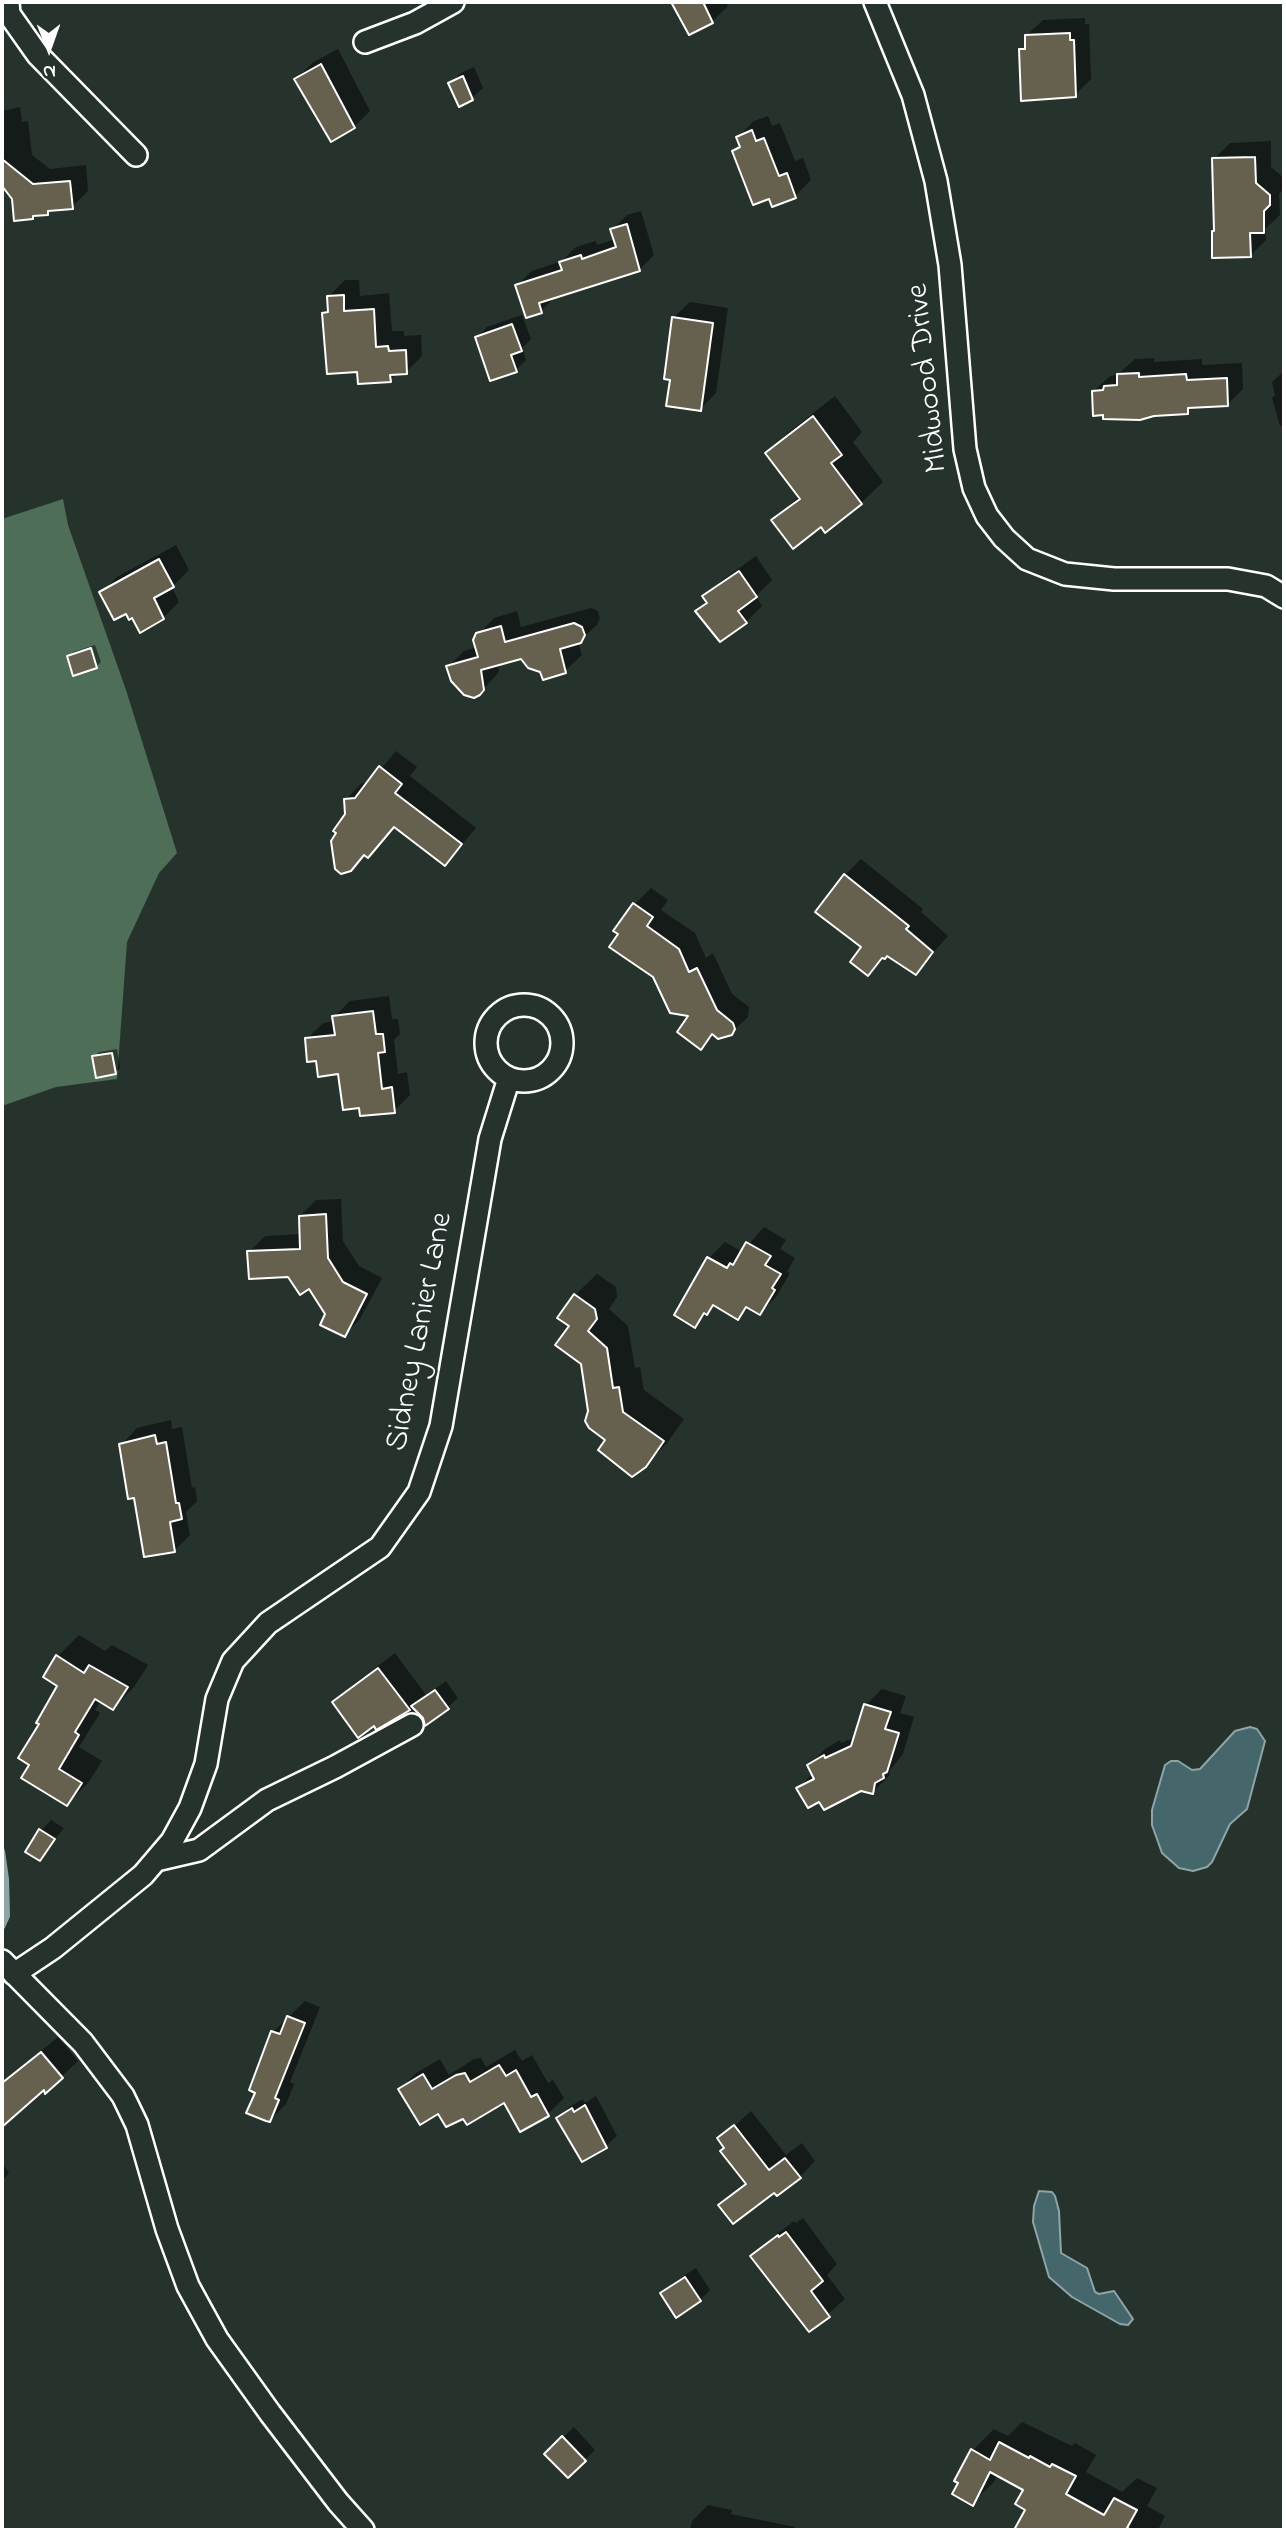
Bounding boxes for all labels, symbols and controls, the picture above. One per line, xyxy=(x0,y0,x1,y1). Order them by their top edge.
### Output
north arrow xyxy=(14,14,84,84)
text: N xyxy=(43,57,56,84)
street label: Midwood Drive xyxy=(901,282,959,474)
street label: Sidney Lanier Lane xyxy=(380,1209,464,1455)

